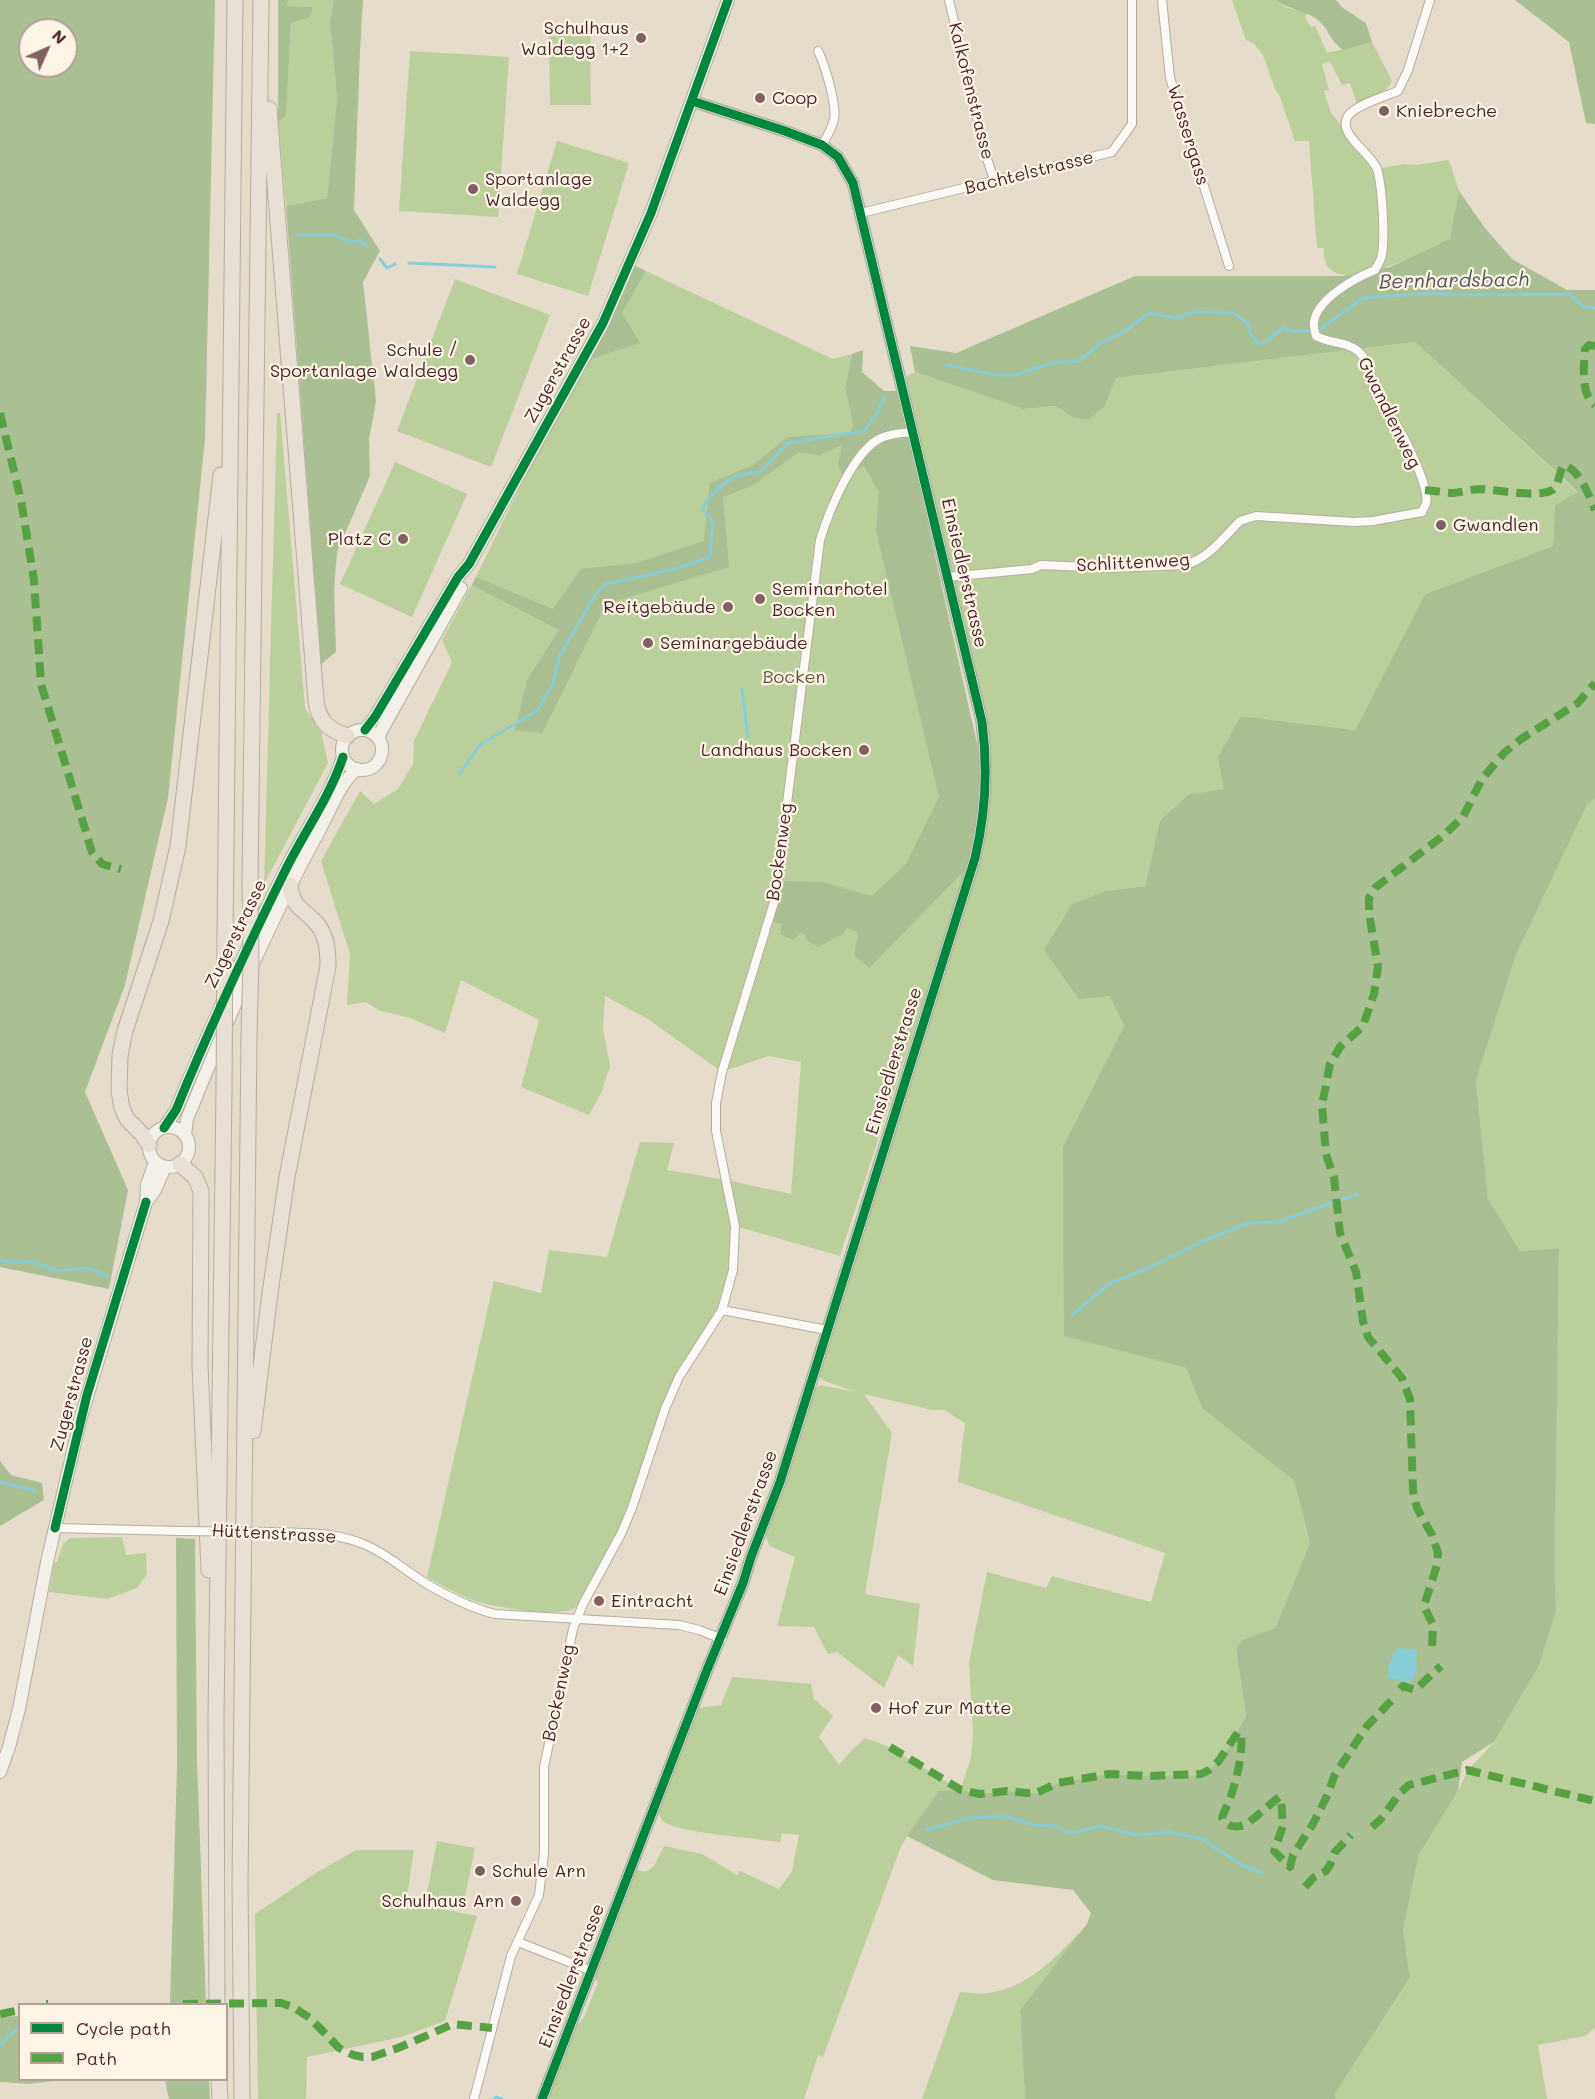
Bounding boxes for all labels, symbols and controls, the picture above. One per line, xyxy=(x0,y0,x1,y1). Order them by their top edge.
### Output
place label: Schulhaus Waldegg 1+2 xyxy=(520,17,629,60)
north arrow xyxy=(18,18,78,78)
street label: Kalkofenstrasse xyxy=(944,20,998,162)
text: N xyxy=(48,25,71,48)
marker: Schulhaus Waldegg 1+2 xyxy=(634,31,648,45)
street label: Wassergass xyxy=(1162,82,1214,188)
place label: Coop xyxy=(772,87,817,109)
marker: Coop xyxy=(753,91,767,105)
place label: Kniebreche xyxy=(1396,100,1497,122)
marker: Kniebreche xyxy=(1377,104,1391,118)
street label: Bachtelstrasse xyxy=(962,147,1096,199)
place label: Sportanlage Waldegg xyxy=(485,168,592,210)
marker: Sportanlage Waldegg xyxy=(466,182,480,196)
water label: Bernhardsbach xyxy=(1379,268,1529,294)
street label: Zugerstrasse xyxy=(520,313,596,427)
place label: Schule / Sportanlage Waldegg xyxy=(270,339,458,382)
marker: Schule / Sportanlage Waldegg xyxy=(463,353,477,367)
street label: Gwandlenweg xyxy=(1353,354,1425,472)
street label: Einsiedlerstrasse xyxy=(936,496,992,650)
place label: Gwandlen xyxy=(1453,514,1539,536)
marker: Gwandlen xyxy=(1434,518,1448,532)
place label: Platz C xyxy=(328,528,391,550)
marker: Platz C xyxy=(396,532,410,546)
street label: Schlittenweg xyxy=(1076,549,1190,577)
place label: Seminarhotel Bocken xyxy=(772,578,888,620)
marker: Seminarhotel Bocken xyxy=(753,592,767,606)
place label: Reitgebäude xyxy=(603,596,716,618)
marker: Reitgebäude xyxy=(721,600,735,614)
place label: Seminargebäude xyxy=(660,632,808,654)
marker: Seminargebäude xyxy=(641,636,655,650)
park label: Bocken xyxy=(762,666,826,688)
place label: Landhaus Bocken xyxy=(701,739,852,761)
marker: Landhaus Bocken xyxy=(857,743,871,757)
street label: Bockenweg xyxy=(762,802,798,902)
street label: Zugerstrasse xyxy=(200,876,272,992)
street label: Einsiedlerstrasse xyxy=(861,985,927,1137)
street label: Zugerstrasse xyxy=(46,1334,98,1454)
street label: Einsiedlerstrasse xyxy=(710,1447,782,1599)
street label: Hüttenstrasse xyxy=(211,1520,337,1548)
place label: Eintracht xyxy=(611,1590,694,1612)
marker: Eintracht xyxy=(592,1594,606,1608)
street label: Bockenweg xyxy=(538,1643,580,1743)
place label: Hof zur Matte xyxy=(888,1697,1011,1719)
marker: Hof zur Matte xyxy=(869,1701,883,1715)
place label: Schule Arn xyxy=(492,1860,586,1882)
marker: Schule Arn xyxy=(473,1864,487,1878)
place label: Schulhaus Arn xyxy=(382,1890,504,1912)
marker: Schulhaus Arn xyxy=(509,1894,523,1908)
street label: Einsiedlerstrasse xyxy=(535,1901,609,2051)
legend xyxy=(18,2003,228,2081)
text: Cycle path xyxy=(76,2016,171,2040)
text: Path xyxy=(76,2046,116,2070)

